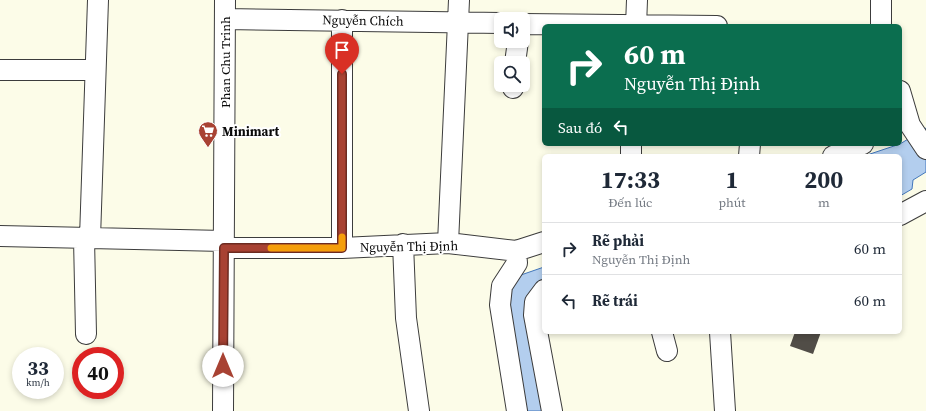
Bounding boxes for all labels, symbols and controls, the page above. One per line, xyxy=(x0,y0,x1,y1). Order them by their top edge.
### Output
street label: Nguyễn Chích xyxy=(322,11,404,30)
map controls xyxy=(494,12,530,92)
button: sound xyxy=(494,12,530,48)
street label: Phan Chu Trinh xyxy=(217,16,234,108)
pin xyxy=(325,33,359,74)
text: 60 m xyxy=(624,35,686,73)
icon: arrive xyxy=(331,39,353,61)
icon: right xyxy=(558,40,610,92)
button: search xyxy=(494,56,530,92)
text: Nguyễn Thị Định xyxy=(624,71,760,96)
icon: left xyxy=(610,116,632,138)
text: Sau đó xyxy=(558,117,602,138)
supermarket icon: Minimart xyxy=(197,120,219,148)
place label: Minimart xyxy=(222,123,280,140)
text: 17:33 xyxy=(601,163,660,196)
text: 1 xyxy=(726,163,739,196)
text: 200 xyxy=(804,163,843,196)
text: Đến lúc xyxy=(608,194,652,211)
text: phút xyxy=(719,194,746,211)
text: m xyxy=(818,194,830,211)
text: Rẽ phải xyxy=(592,230,644,251)
street label: Nguyễn Thị Định xyxy=(360,237,459,256)
icon: right xyxy=(558,238,580,260)
text: 60 m xyxy=(854,238,886,259)
text: Nguyễn Thị Định xyxy=(592,251,690,268)
icon: left xyxy=(558,290,580,312)
text: Rẽ trái xyxy=(592,290,638,311)
text: 60 m xyxy=(854,290,886,311)
position arrow xyxy=(202,345,244,387)
speed limit sign: 40 xyxy=(72,347,124,399)
text: 33 xyxy=(27,354,49,382)
text: km/h xyxy=(26,376,50,389)

